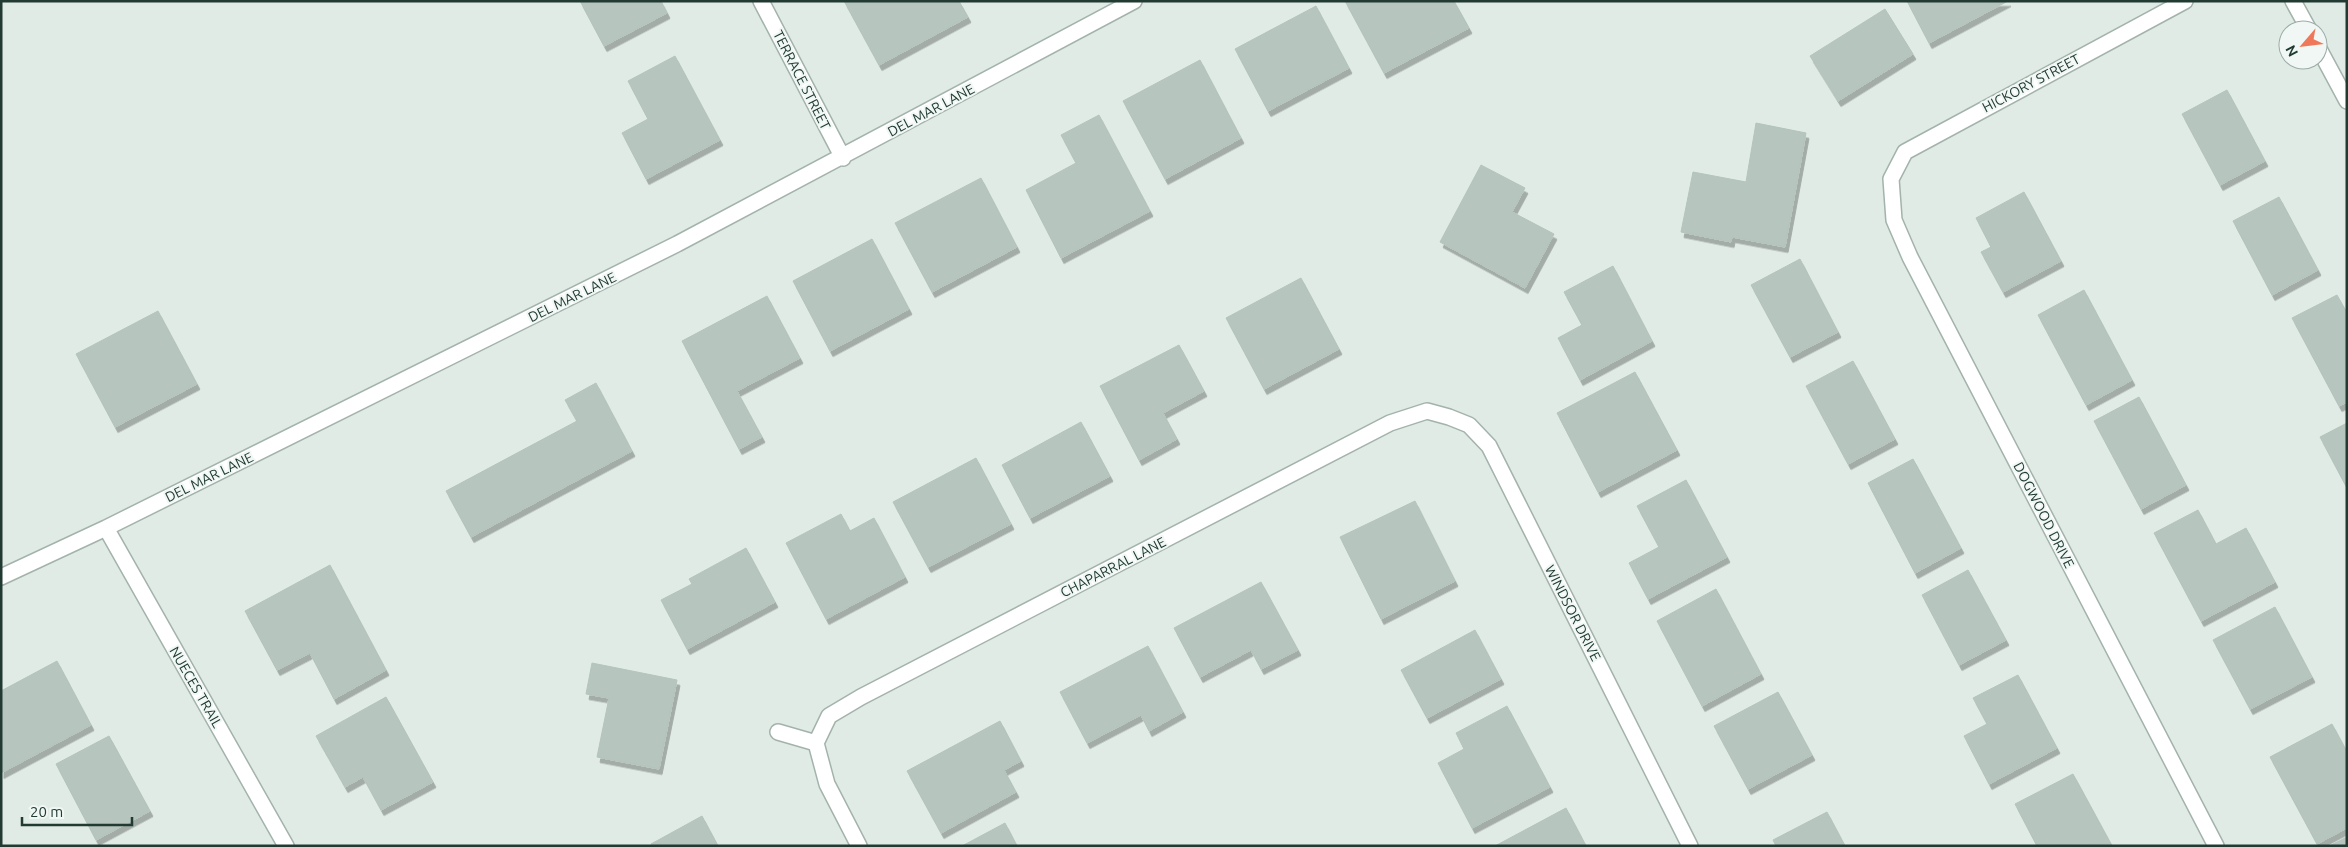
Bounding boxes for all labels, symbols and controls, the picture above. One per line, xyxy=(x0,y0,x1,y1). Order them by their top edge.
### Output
north arrow xyxy=(2278,20,2328,70)
street label: TERRACE STREET xyxy=(770,28,834,133)
text: N xyxy=(2282,43,2301,59)
street label: HICKORY STREET xyxy=(1980,50,2083,115)
street label: DEL MAR LANE xyxy=(885,80,977,140)
street label: DEL MAR LANE xyxy=(525,269,619,325)
street label: DEL MAR LANE xyxy=(162,449,256,505)
street label: DOGWOOD DRIVE xyxy=(2010,459,2078,571)
street label: CHAPARRAL LANE xyxy=(1058,533,1168,600)
street label: WINDSOR DRIVE xyxy=(1542,562,1604,664)
street label: NUECES TRAIL xyxy=(166,644,226,730)
scale bar xyxy=(22,794,132,826)
text: 20 m xyxy=(30,803,63,820)

